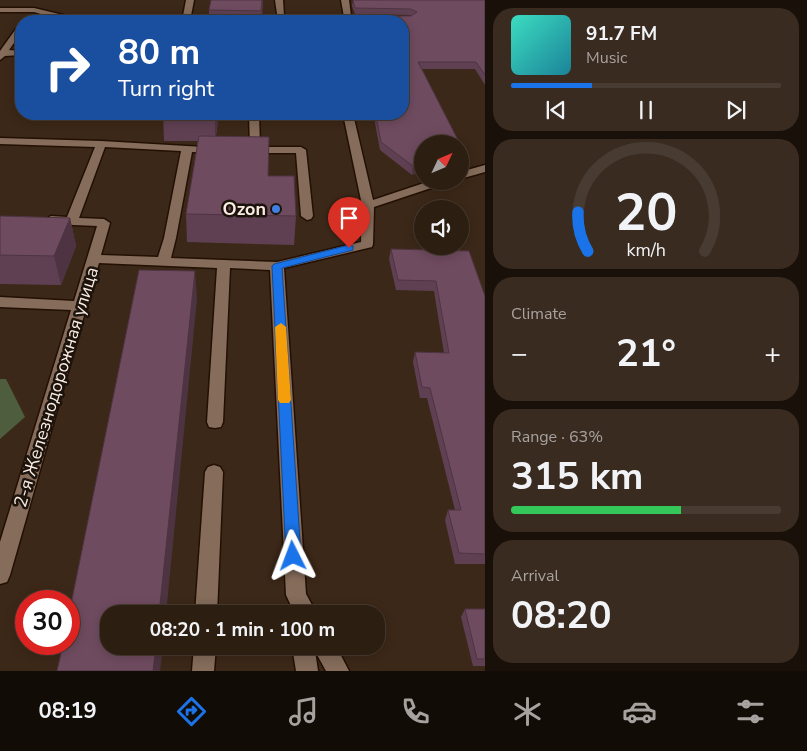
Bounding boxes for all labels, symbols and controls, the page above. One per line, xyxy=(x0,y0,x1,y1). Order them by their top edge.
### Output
text: 91.7 FM xyxy=(586,21,657,47)
text: 80 m xyxy=(118,29,200,76)
icon: right xyxy=(35,35,100,100)
text: Music xyxy=(586,47,627,69)
text: Turn right xyxy=(118,74,214,104)
icon: previous xyxy=(542,96,570,124)
icon: pause xyxy=(632,96,660,124)
icon: next xyxy=(722,96,750,124)
north arrow xyxy=(414,135,469,190)
map controls xyxy=(414,135,469,255)
text: 20 xyxy=(615,177,677,248)
place label: Ozon xyxy=(223,197,266,221)
pin xyxy=(328,197,370,248)
button: sound xyxy=(414,200,469,255)
marker: Ozon xyxy=(270,203,282,215)
icon: arrive xyxy=(335,204,363,232)
text: km/h xyxy=(626,238,666,262)
street label: 2-я Железнодорожная улица xyxy=(8,264,104,510)
text: Climate xyxy=(511,303,566,325)
text: 21° xyxy=(616,328,676,379)
text: − xyxy=(511,335,528,373)
text: + xyxy=(764,335,781,373)
text: Range · 63% xyxy=(511,426,603,448)
text: 315 km xyxy=(511,451,643,502)
position arrow xyxy=(266,529,318,581)
text: Arrival xyxy=(511,565,559,587)
speed limit sign: 30 xyxy=(15,590,80,655)
text: 08:20 xyxy=(511,590,612,641)
text: 08:20 · 1 min · 100 m xyxy=(150,617,335,643)
icon: directions xyxy=(174,694,209,729)
icon: music xyxy=(286,694,321,729)
icon: phone xyxy=(398,694,433,729)
icon: climate xyxy=(510,694,545,729)
icon: car xyxy=(622,694,657,729)
icon: filters xyxy=(733,694,768,729)
text: 08:19 xyxy=(38,696,97,726)

